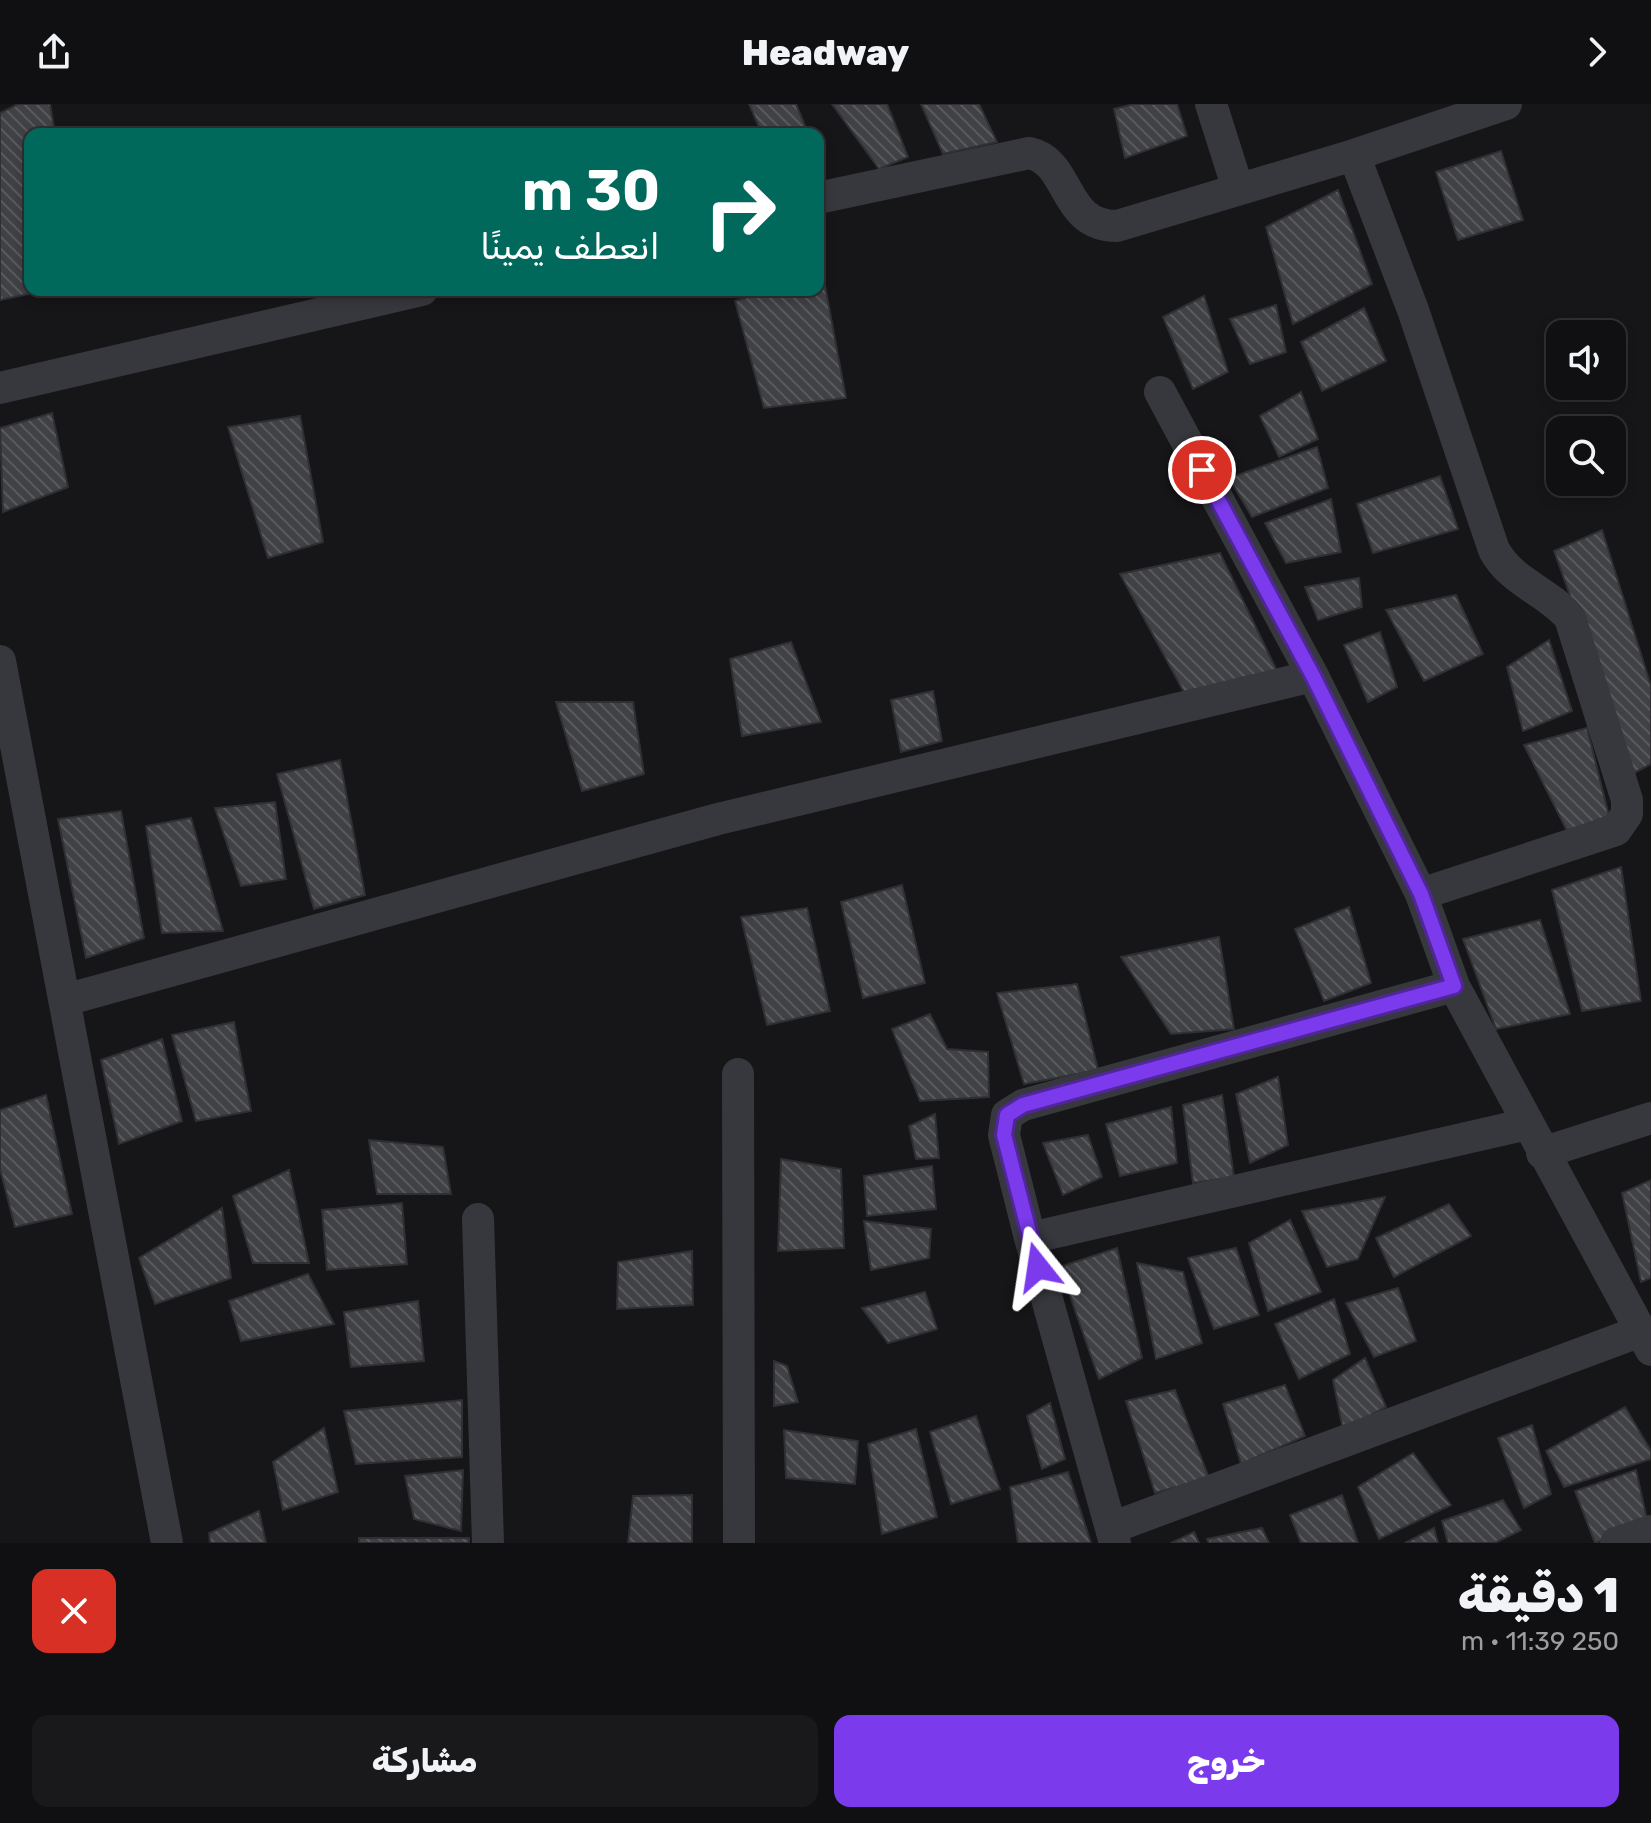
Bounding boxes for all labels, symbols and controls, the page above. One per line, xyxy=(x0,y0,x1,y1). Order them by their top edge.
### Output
icon: share xyxy=(32,30,76,74)
icon: forward xyxy=(1575,30,1619,74)
text: Headway xyxy=(742,31,909,74)
text: 30 m xyxy=(522,158,660,224)
icon: right xyxy=(688,160,792,264)
text: انعطف يمينًا xyxy=(480,225,660,268)
map controls xyxy=(1546,320,1626,496)
button: sound xyxy=(1546,320,1626,400)
button: search xyxy=(1546,416,1626,496)
pin xyxy=(1168,436,1236,504)
icon: arrive xyxy=(1180,448,1224,492)
position arrow xyxy=(996,1225,1080,1309)
text: 1 دقيقة xyxy=(1458,1567,1619,1624)
button: close xyxy=(32,1569,116,1653)
text: 250 m · 11:39 xyxy=(1461,1626,1619,1657)
button: مشاركة xyxy=(32,1715,818,1807)
button: خروج xyxy=(834,1715,1619,1807)

